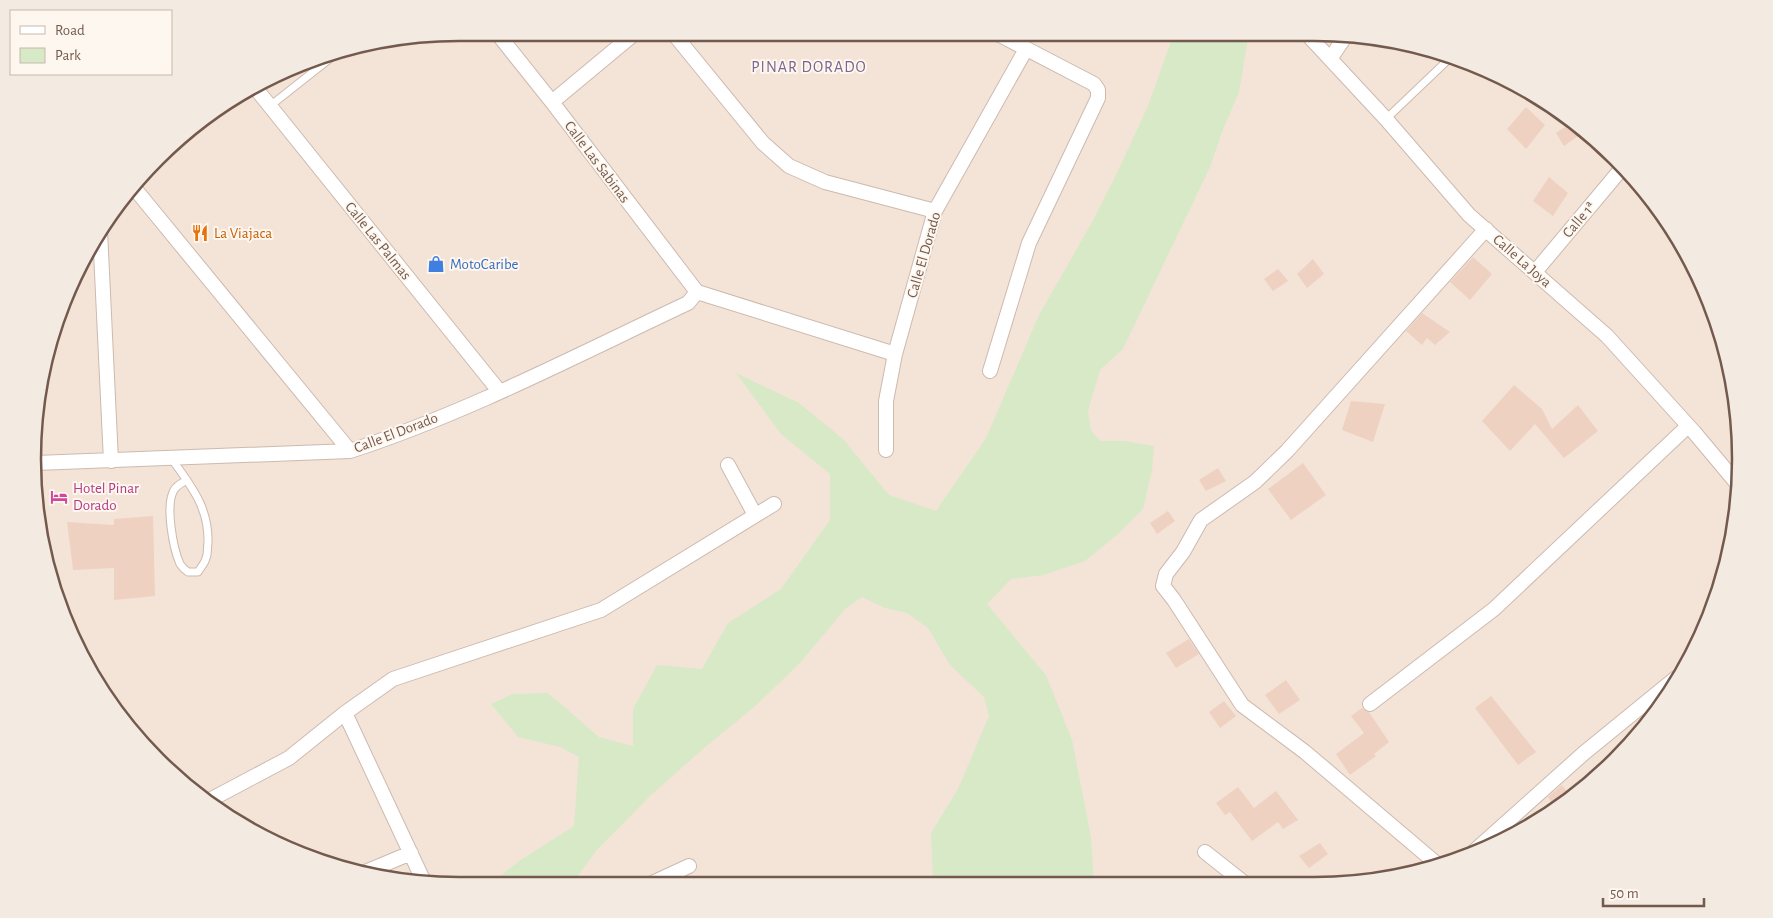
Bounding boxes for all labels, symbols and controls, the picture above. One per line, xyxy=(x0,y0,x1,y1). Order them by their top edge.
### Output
legend xyxy=(10,10,172,75)
text: Road xyxy=(55,23,85,38)
text: Park xyxy=(55,48,81,63)
district label: PINAR DORADO xyxy=(751,59,867,75)
street label: Calle Las Sabinas xyxy=(562,118,632,206)
street label: Calle Las Palmas xyxy=(342,199,414,283)
street label: Calle 1ª xyxy=(1560,199,1598,241)
street label: Calle El Dorado xyxy=(905,210,943,300)
restaurant icon: La Viajaca xyxy=(190,223,210,243)
place label: La Viajaca xyxy=(214,226,272,241)
street label: Calle La Joya xyxy=(1490,232,1554,290)
shop icon: MotoCaribe xyxy=(426,254,446,274)
place label: MotoCaribe xyxy=(450,257,519,272)
street label: Calle El Dorado xyxy=(352,410,440,456)
place label: Hotel Pinar Dorado xyxy=(73,481,139,513)
hotel icon: Hotel Pinar Dorado xyxy=(49,487,69,507)
scale bar xyxy=(1603,876,1704,908)
text: 50 m xyxy=(1610,886,1639,901)

